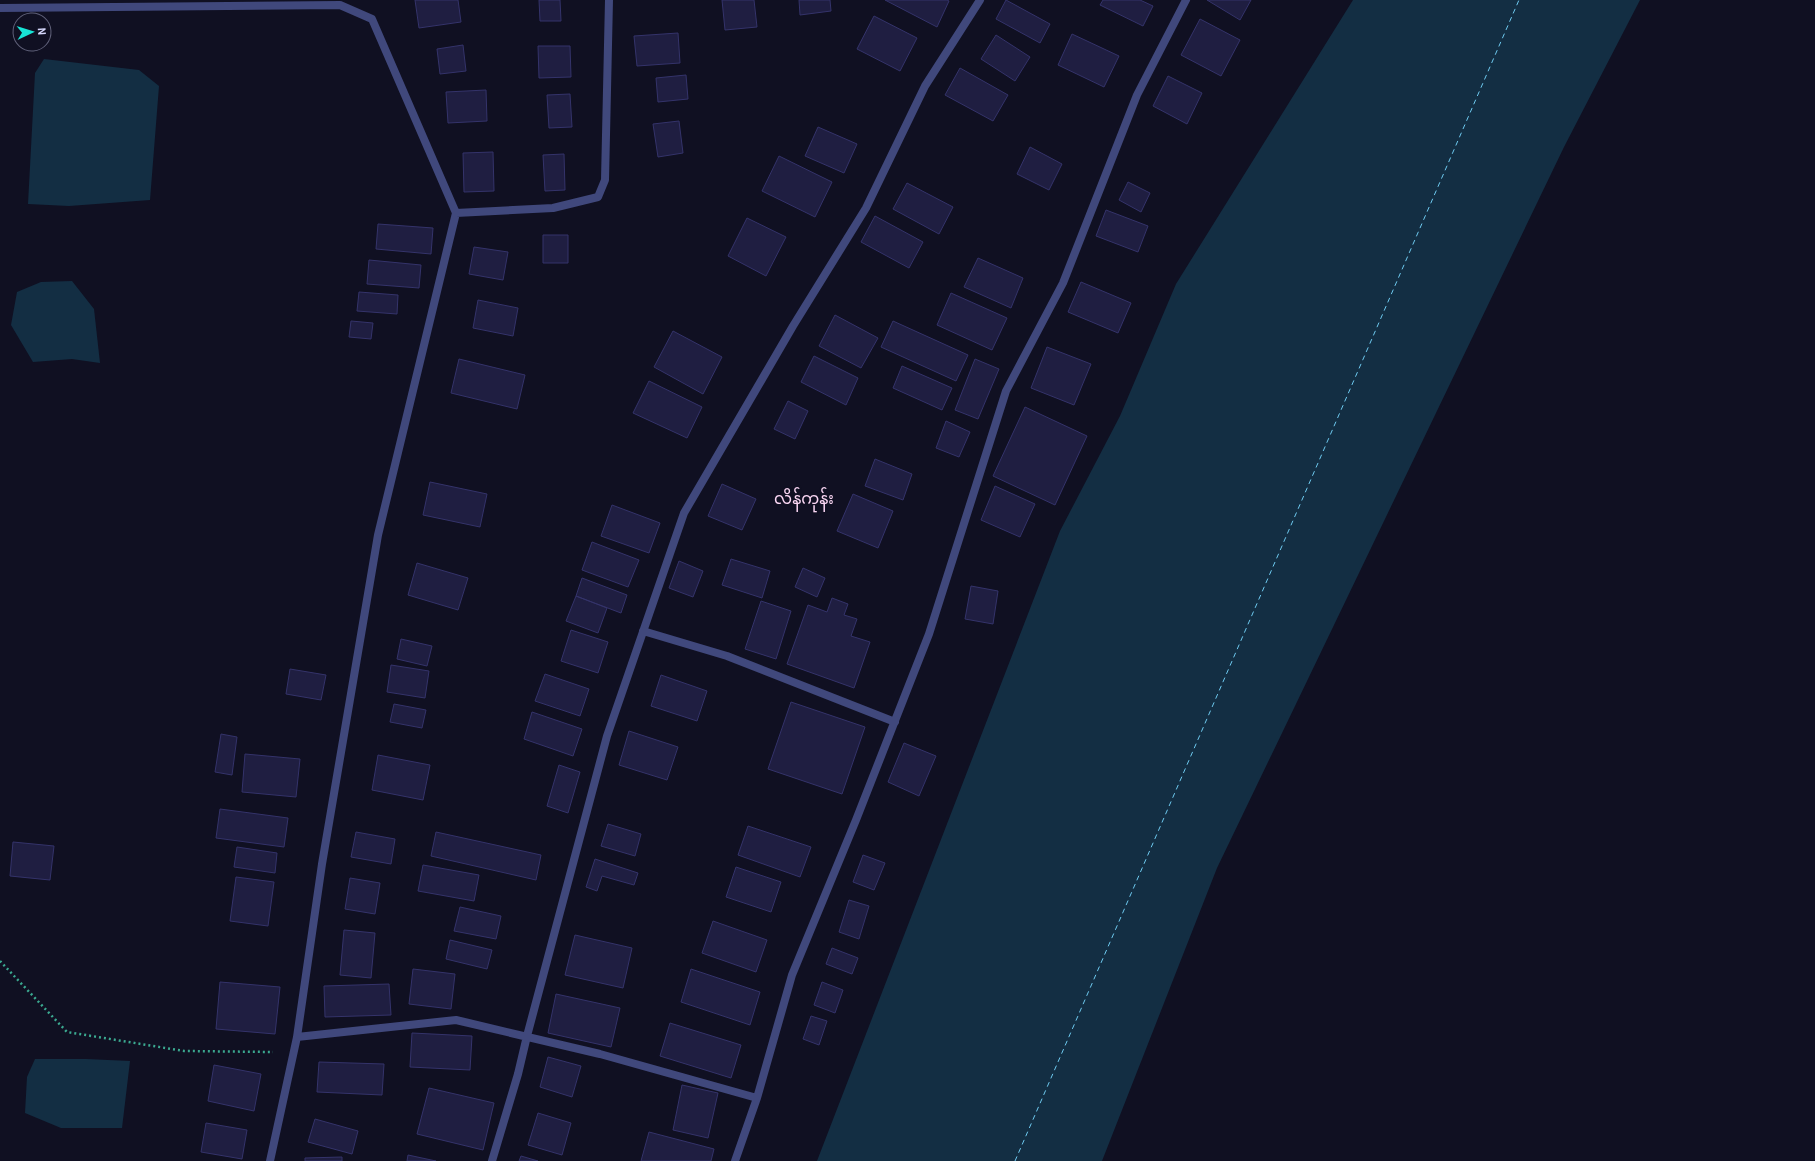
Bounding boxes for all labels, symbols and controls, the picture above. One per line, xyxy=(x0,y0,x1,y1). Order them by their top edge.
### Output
north arrow xyxy=(12,12,52,52)
text: N xyxy=(36,27,49,35)
district label: လိန်ကုန်း xyxy=(774,487,834,513)

